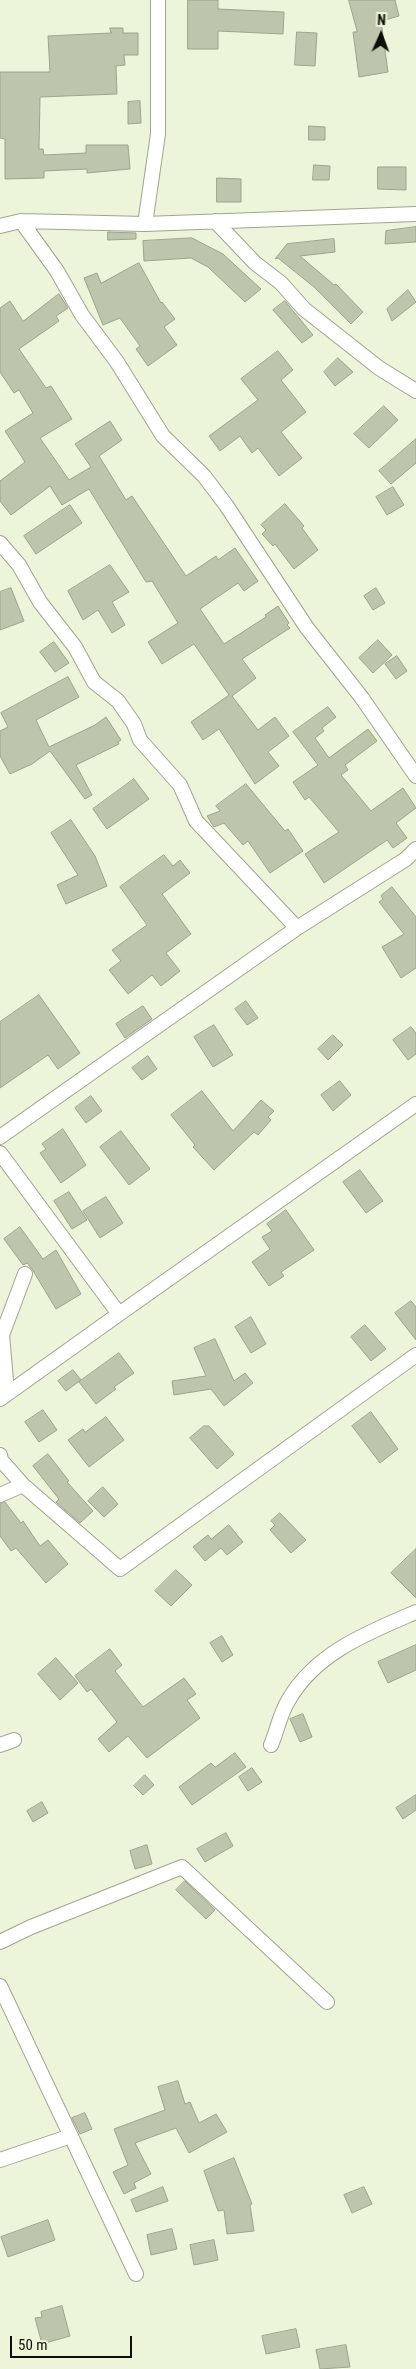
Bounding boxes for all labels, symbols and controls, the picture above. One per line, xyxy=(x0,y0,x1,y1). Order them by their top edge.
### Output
north arrow xyxy=(356,10,406,60)
text: N xyxy=(377,12,386,28)
scale bar xyxy=(12,2326,135,2358)
text: 50 m xyxy=(18,2336,48,2354)

